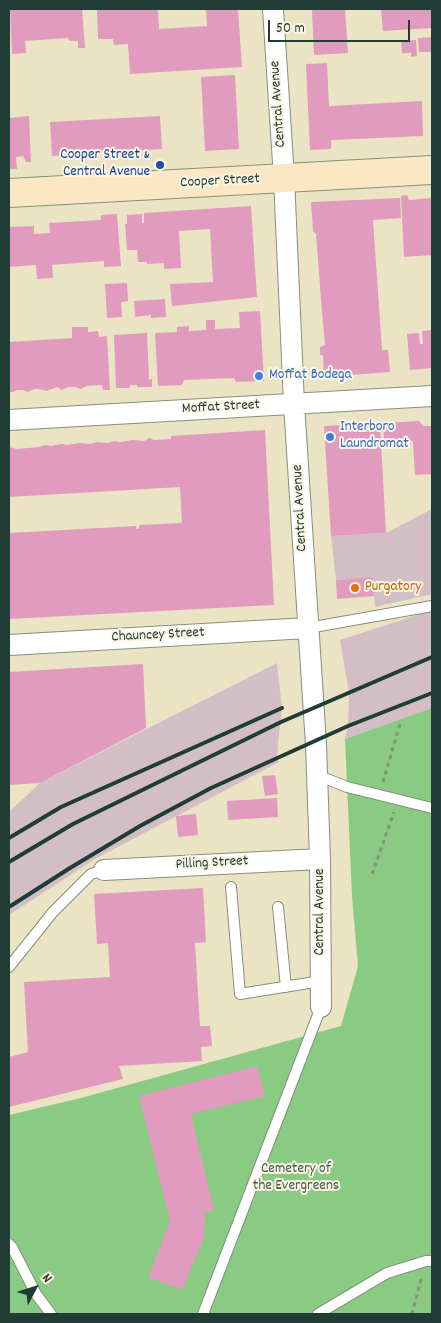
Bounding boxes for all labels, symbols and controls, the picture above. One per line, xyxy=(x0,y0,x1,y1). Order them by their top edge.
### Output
scale bar xyxy=(271,10,414,42)
text: 50 m xyxy=(276,18,305,40)
street label: Central Avenue xyxy=(267,60,291,148)
place label: Cooper Street & Central Avenue xyxy=(60,147,150,182)
marker: Cooper Street & Central Avenue xyxy=(154,159,166,171)
street label: Cooper Street xyxy=(180,171,260,193)
place label: Moffat Bodega xyxy=(269,367,352,385)
marker: Moffat Bodega xyxy=(253,370,265,382)
street label: Moffat Street xyxy=(182,397,260,419)
place label: Interboro Laundromat xyxy=(340,419,409,454)
marker: Interboro Laundromat xyxy=(324,431,336,443)
street label: Central Avenue xyxy=(290,464,312,552)
place label: Purgatory xyxy=(365,579,421,597)
marker: Purgatory xyxy=(349,582,361,594)
street label: Chauncey Street xyxy=(111,625,205,647)
street label: Pilling Street xyxy=(175,853,249,875)
street label: Central Avenue xyxy=(312,868,330,956)
park label: Cemetery of the Evergreens xyxy=(253,1161,339,1196)
north arrow xyxy=(10,1263,60,1313)
text: N xyxy=(37,1269,56,1287)

